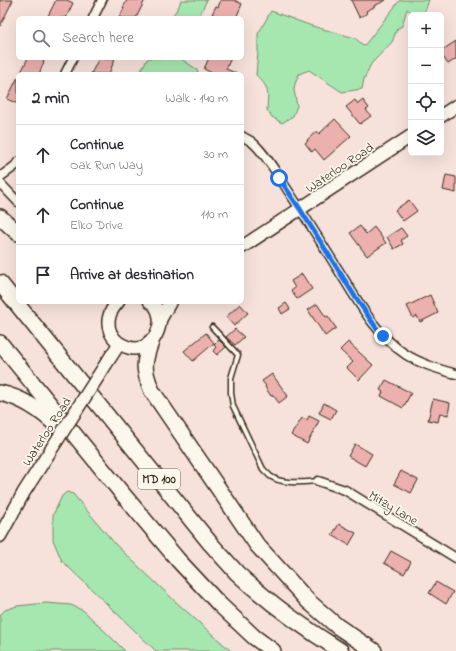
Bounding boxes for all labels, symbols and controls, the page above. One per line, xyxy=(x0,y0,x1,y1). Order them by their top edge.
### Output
map controls xyxy=(408,12,444,156)
button: + xyxy=(408,12,444,48)
search box xyxy=(16,16,244,60)
icon: search xyxy=(30,27,52,49)
text: Search here xyxy=(62,27,134,49)
button: − xyxy=(408,48,444,84)
button: locate xyxy=(408,84,444,120)
text: 2 min xyxy=(32,86,69,111)
text: Walk · 140 m xyxy=(165,89,228,108)
button: layers xyxy=(408,120,444,156)
text: Continue xyxy=(70,134,124,156)
street label: Waterloo Road xyxy=(302,138,378,198)
icon: ahead xyxy=(32,144,54,166)
text: 30 m xyxy=(204,145,228,164)
text: Oak Run Way xyxy=(70,156,143,175)
route start xyxy=(270,169,288,187)
text: Continue xyxy=(70,194,124,216)
icon: ahead xyxy=(32,204,54,226)
text: 110 m xyxy=(201,205,228,224)
text: Elko Drive xyxy=(70,216,123,235)
icon: arrive xyxy=(32,264,54,286)
text: Arrive at destination xyxy=(70,264,194,286)
route end xyxy=(374,327,392,345)
street label: Waterloo Road xyxy=(18,393,77,470)
road number: MD 100 xyxy=(138,469,180,489)
street label: Mitzy Lane xyxy=(364,486,422,531)

